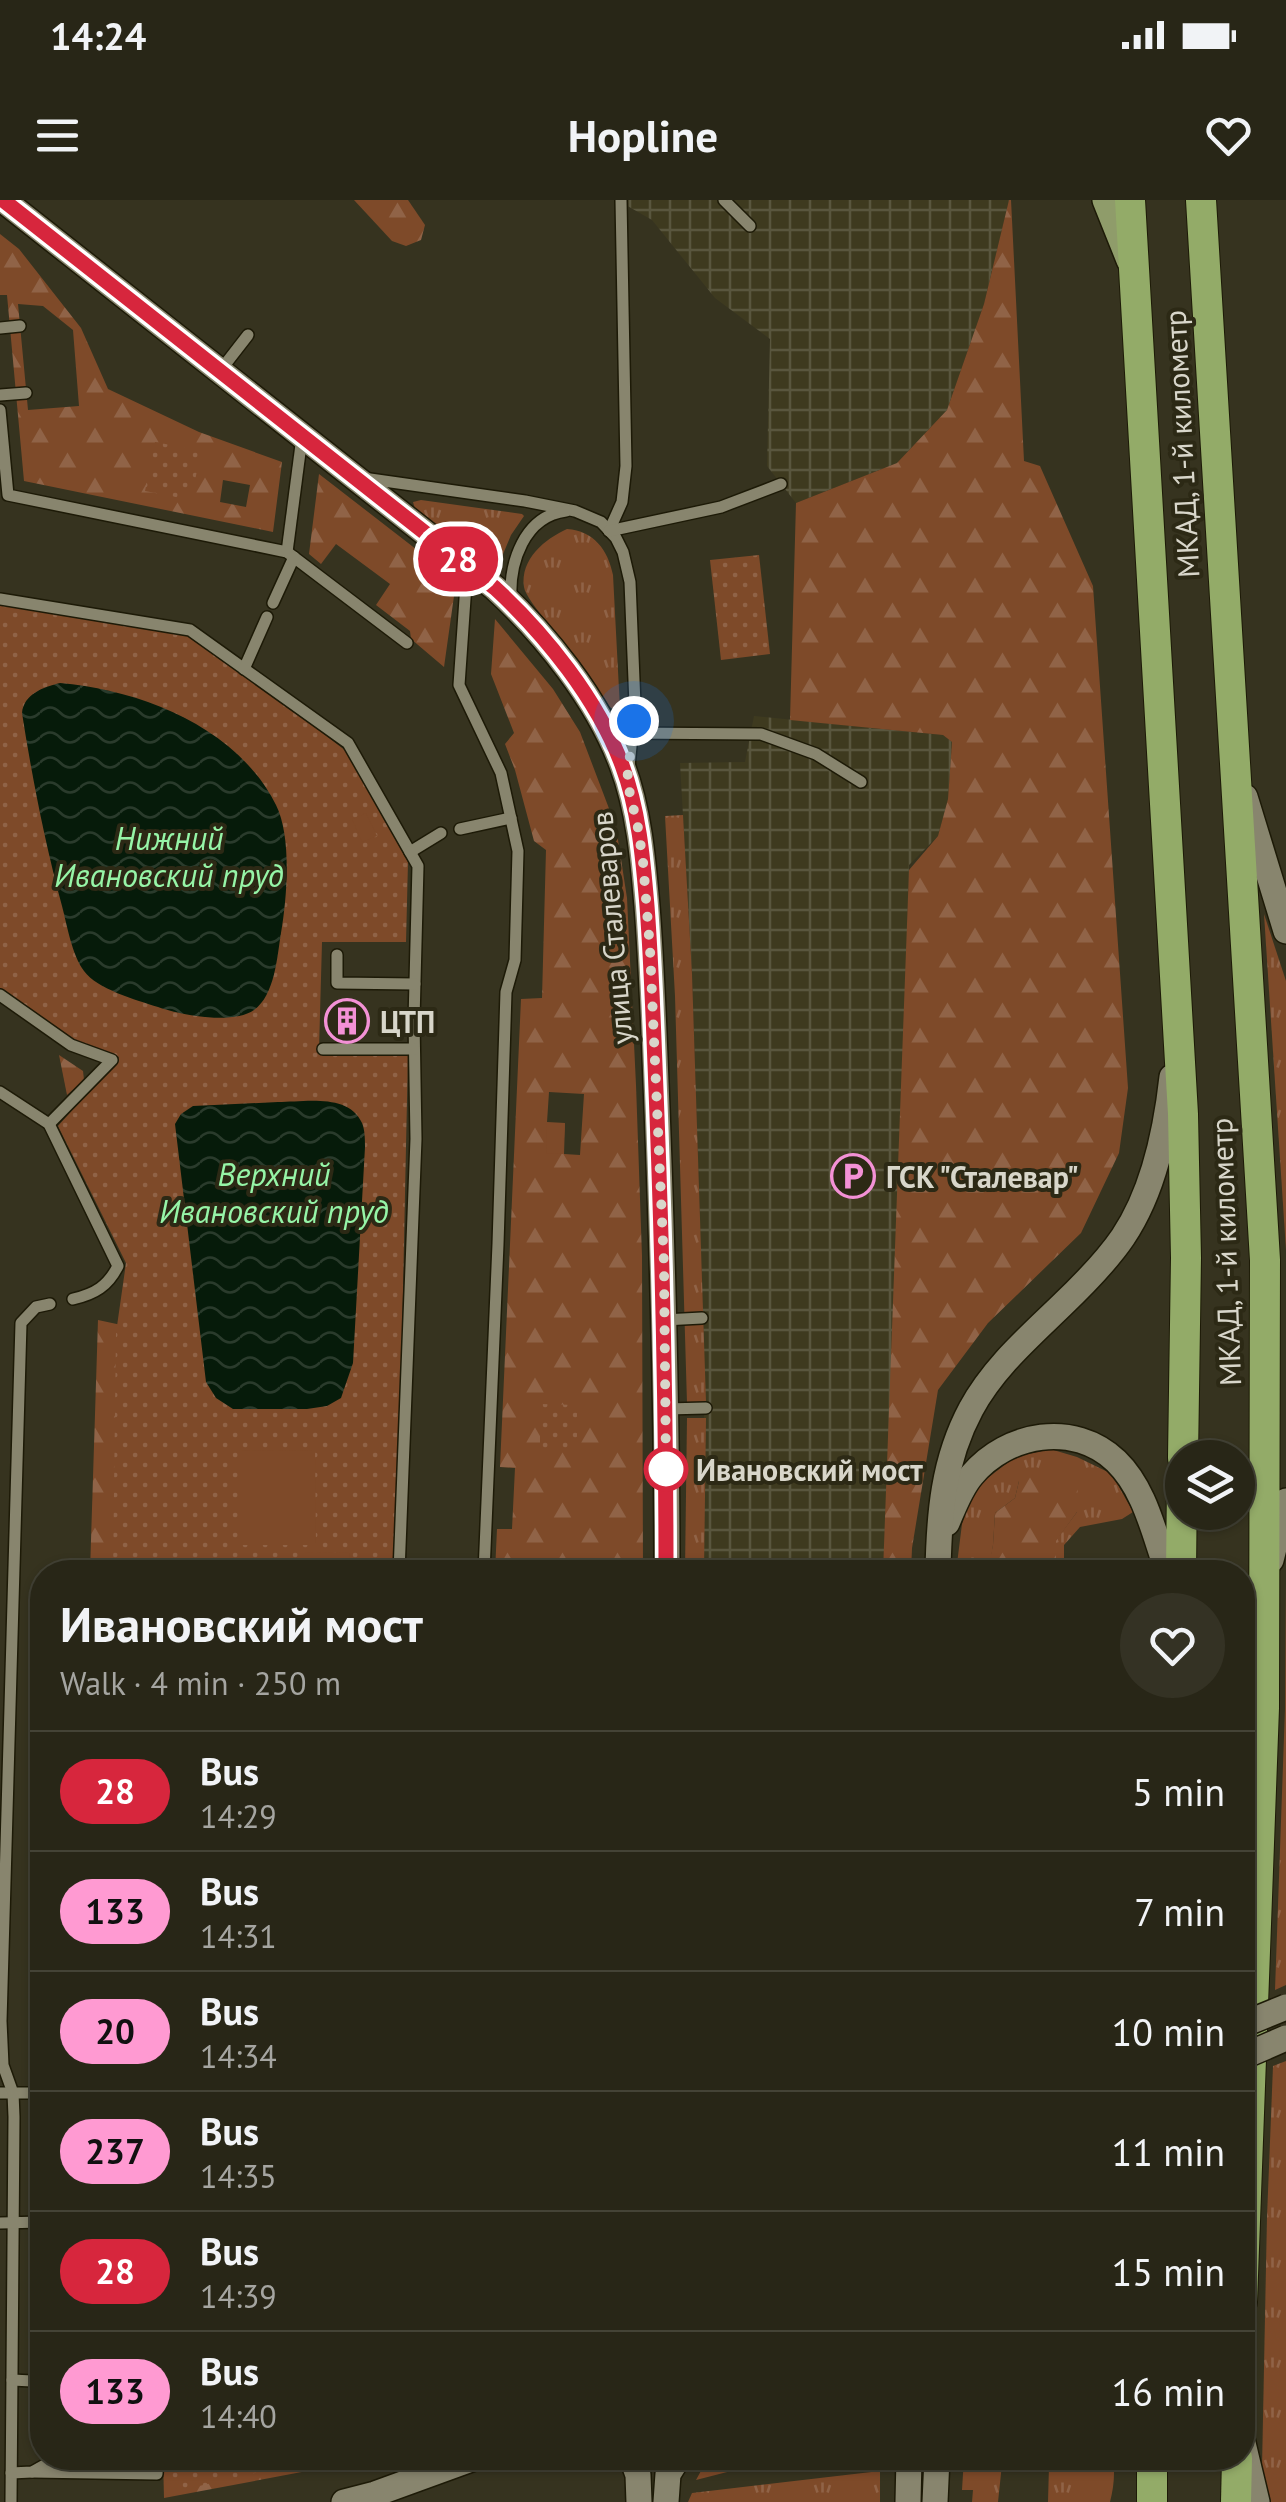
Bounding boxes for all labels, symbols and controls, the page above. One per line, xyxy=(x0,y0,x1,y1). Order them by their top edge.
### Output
text: 14:24 xyxy=(50,11,146,60)
text: Hopline xyxy=(568,106,718,164)
icon: menu xyxy=(30,108,85,163)
icon: heart xyxy=(1201,108,1256,163)
street label: МКАД, 1-й километр xyxy=(1155,309,1207,579)
line badge: 28 xyxy=(413,526,503,592)
text: 28 xyxy=(438,536,478,582)
your location xyxy=(609,696,659,746)
street label: улица Сталеваров xyxy=(581,810,641,1046)
water label: Нижний Ивановский пруд xyxy=(54,817,284,896)
building icon: ЦТП xyxy=(324,998,370,1044)
place label: ЦТП xyxy=(380,1002,435,1041)
street label: МКАД, 1-й километр xyxy=(1201,1117,1249,1387)
water label: Верхний Ивановский пруд xyxy=(159,1153,389,1232)
parking icon: ГСК "Сталевар" xyxy=(830,1153,876,1199)
place label: ГСК "Сталевар" xyxy=(886,1157,1079,1196)
map controls xyxy=(1165,1440,1255,1530)
button: layers xyxy=(1165,1440,1255,1530)
marker: Ивановский мост xyxy=(645,1448,687,1490)
place label: Ивановский мост xyxy=(696,1450,923,1489)
text: Ивановский мост xyxy=(60,1593,423,1655)
button: heart xyxy=(1120,1593,1225,1698)
text: Walk · 4 min · 250 m xyxy=(60,1662,341,1704)
text: Bus xyxy=(200,1746,259,1795)
text: 5 min xyxy=(1132,1767,1225,1816)
text: 28 xyxy=(95,1768,135,1814)
text: 14:29 xyxy=(200,1795,277,1837)
text: Bus xyxy=(200,1866,259,1915)
text: 7 min xyxy=(1134,1887,1225,1936)
text: 133 xyxy=(85,1888,145,1934)
text: 14:31 xyxy=(200,1915,277,1957)
text: Bus xyxy=(200,1986,259,2035)
text: 10 min xyxy=(1112,2007,1225,2056)
text: 20 xyxy=(95,2008,135,2054)
text: 14:34 xyxy=(200,2035,277,2077)
text: Bus xyxy=(200,2106,259,2155)
text: 11 min xyxy=(1112,2127,1225,2176)
text: 237 xyxy=(85,2128,145,2174)
text: 14:35 xyxy=(200,2155,277,2197)
text: Bus xyxy=(200,2226,259,2275)
text: 15 min xyxy=(1112,2247,1225,2296)
text: 28 xyxy=(95,2248,135,2294)
text: 14:39 xyxy=(200,2275,277,2317)
text: Bus xyxy=(200,2346,259,2395)
text: 16 min xyxy=(1112,2367,1225,2416)
text: 133 xyxy=(85,2368,145,2414)
text: 14:40 xyxy=(200,2395,277,2437)

